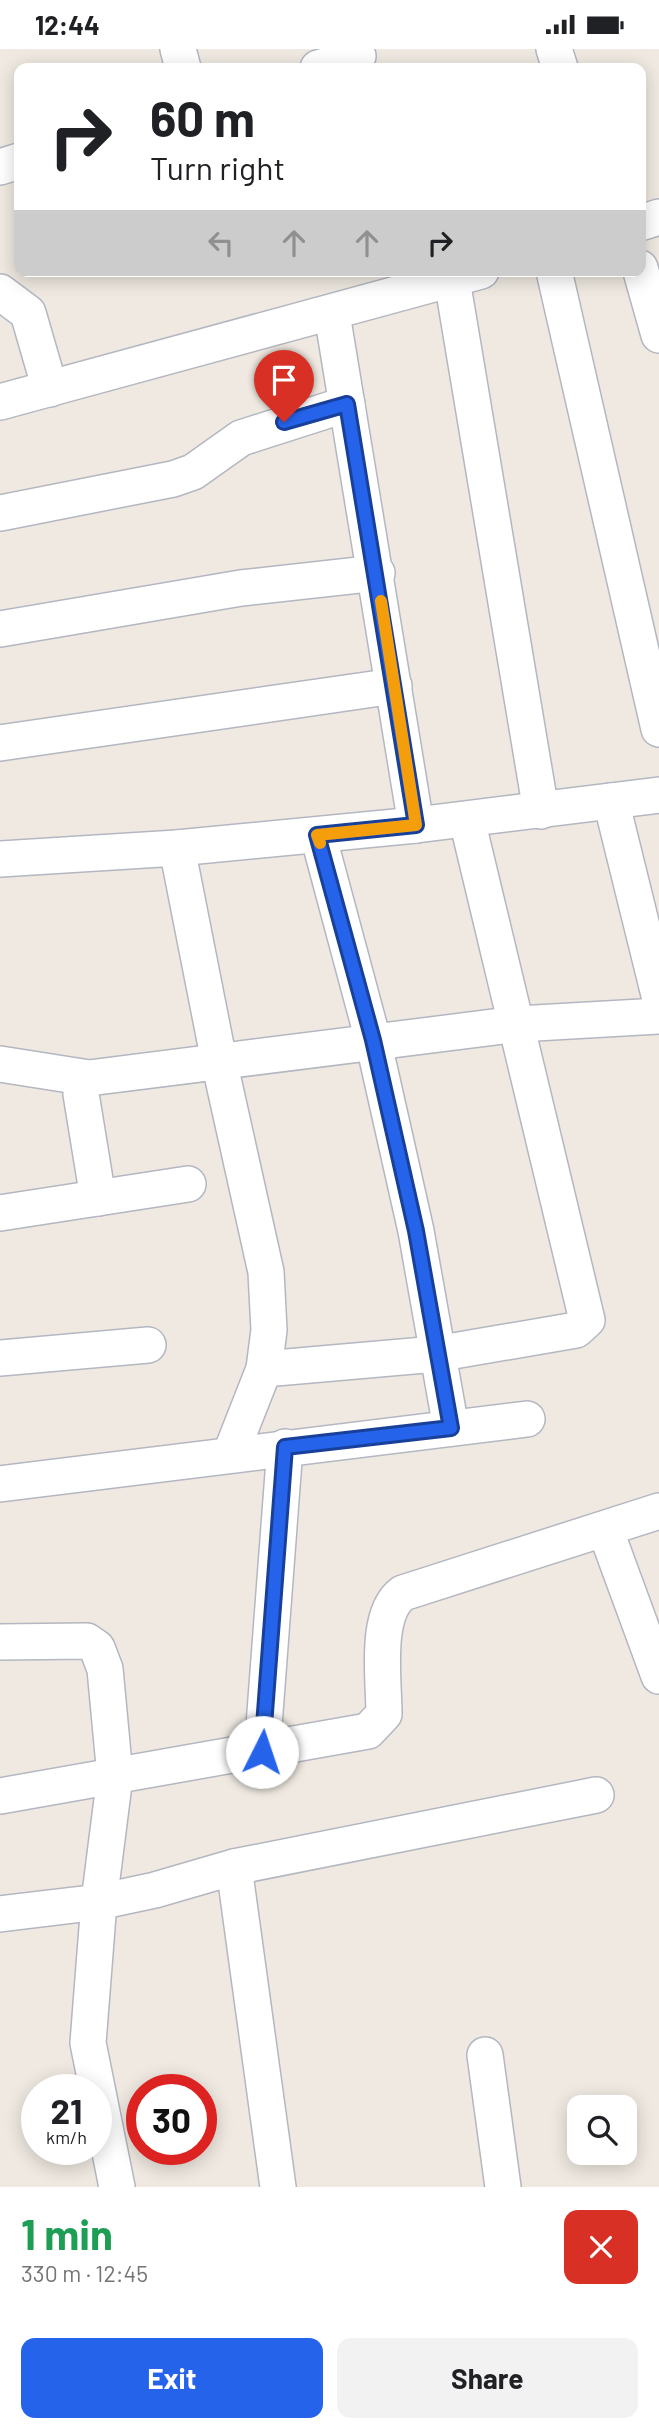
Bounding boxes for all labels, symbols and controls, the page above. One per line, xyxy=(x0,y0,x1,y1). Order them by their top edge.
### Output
text: 12:44 xyxy=(35,9,100,40)
text: 60 m xyxy=(150,88,255,147)
icon: right xyxy=(35,91,126,182)
text: Turn right xyxy=(150,148,285,186)
icon: left xyxy=(202,224,240,262)
icon: ahead xyxy=(275,224,313,262)
icon: ahead xyxy=(348,224,386,262)
icon: right xyxy=(421,224,459,262)
pin xyxy=(254,350,314,422)
icon: arrive xyxy=(265,361,303,399)
position arrow xyxy=(225,1715,299,1789)
speed limit sign: 30 xyxy=(126,2074,217,2165)
text: 21 xyxy=(51,2089,82,2131)
map controls xyxy=(567,2095,637,2165)
button: search xyxy=(567,2095,637,2165)
text: km/h xyxy=(46,2126,87,2148)
text: 1 min xyxy=(21,2208,113,2258)
button: close xyxy=(564,2210,638,2284)
text: 330 m · 12:45 xyxy=(21,2259,148,2287)
button: Exit xyxy=(21,2338,323,2418)
button: Share xyxy=(337,2338,638,2418)

